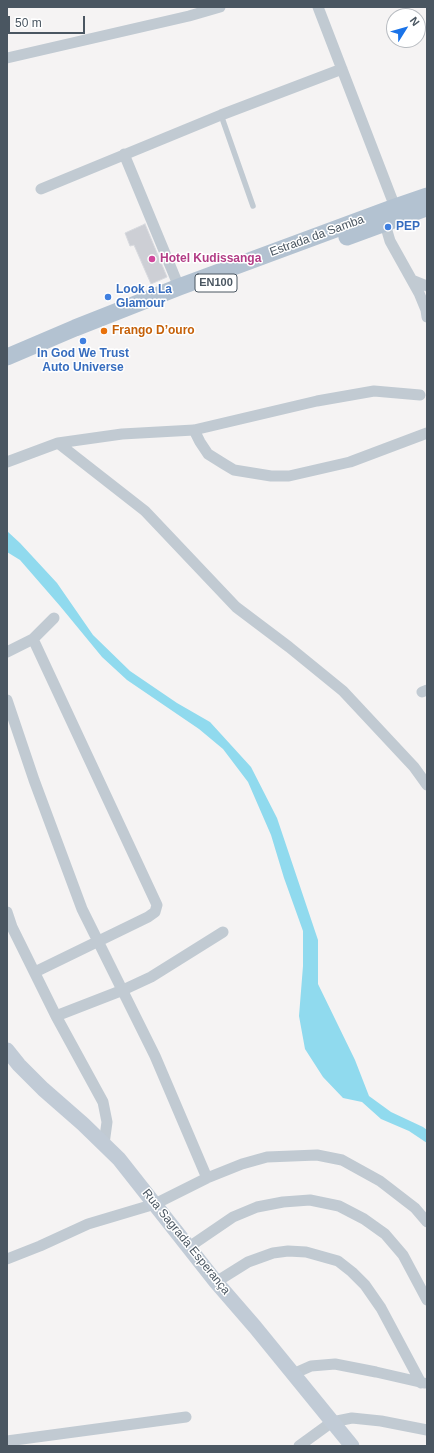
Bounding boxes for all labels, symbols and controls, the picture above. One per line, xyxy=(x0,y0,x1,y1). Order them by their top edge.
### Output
scale bar xyxy=(10,8,87,34)
north arrow xyxy=(386,8,426,48)
text: N xyxy=(408,15,422,28)
text: 50 m xyxy=(15,16,42,30)
street label: Estrada da Samba xyxy=(268,212,366,260)
place label: PEP xyxy=(396,220,420,234)
marker: PEP xyxy=(383,222,393,232)
place label: Hotel Kudissanga xyxy=(160,252,261,266)
marker: Hotel Kudissanga xyxy=(147,254,157,264)
road number: EN100 xyxy=(195,274,237,292)
place label: Look a La Glamour xyxy=(116,283,172,311)
marker: Look a La Glamour xyxy=(103,292,113,302)
place label: Frango D’ouro xyxy=(112,324,195,338)
marker: Frango D’ouro xyxy=(99,326,109,336)
marker: In God We Trust Auto Universe xyxy=(78,336,88,346)
place label: In God We Trust Auto Universe xyxy=(37,347,129,375)
street label: Rua Sagrada Esperança xyxy=(139,1186,233,1298)

